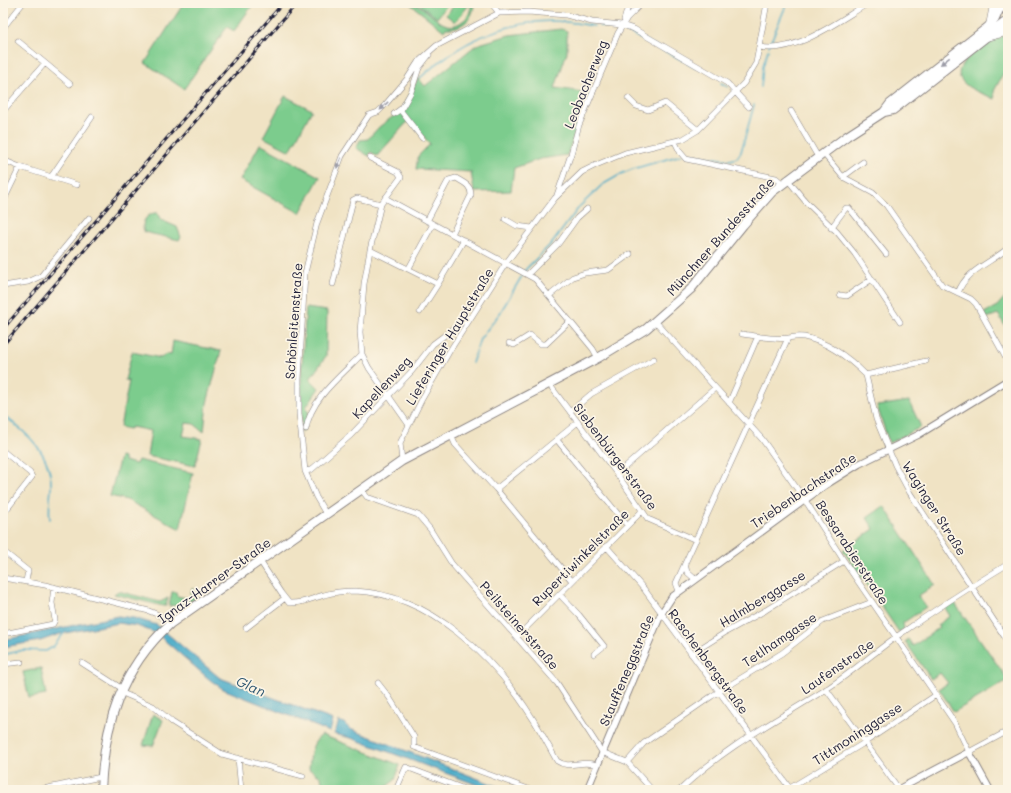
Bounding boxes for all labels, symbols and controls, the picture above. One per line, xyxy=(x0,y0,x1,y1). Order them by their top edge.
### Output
street label: Leobacherweg xyxy=(559,37,611,131)
one-way arrow xyxy=(939,57,950,66)
one-way arrow xyxy=(379,101,389,111)
one-way arrow xyxy=(335,158,341,170)
street label: Münchner Bundesstraße xyxy=(662,173,778,299)
street label: Schönleitenstraße xyxy=(280,262,306,380)
street label: Lieferinger Hauptstraße xyxy=(401,264,497,408)
street label: Kapellenweg xyxy=(348,352,414,422)
street label: Siebenbürgerstraße xyxy=(570,399,662,513)
street label: Triebenbachstraße xyxy=(747,448,859,532)
street label: Waginger Straße xyxy=(899,458,971,558)
street label: Bessarabierstraße xyxy=(813,497,893,607)
street label: Rupertiwinkelstraße xyxy=(528,505,632,609)
street label: Ignaz-Harrer-Straße xyxy=(154,533,274,627)
street label: Halmberggasse xyxy=(716,566,808,630)
street label: Peilsteinerstraße xyxy=(477,577,563,673)
street label: Raschenbergstraße xyxy=(665,605,753,717)
street label: Tetlhamgasse xyxy=(738,608,820,670)
street label: Stauffeneggstraße xyxy=(595,612,657,728)
street label: Laufenstraße xyxy=(797,635,877,697)
water label: Glan xyxy=(233,671,269,701)
street label: Tittmoninggasse xyxy=(809,698,905,768)

